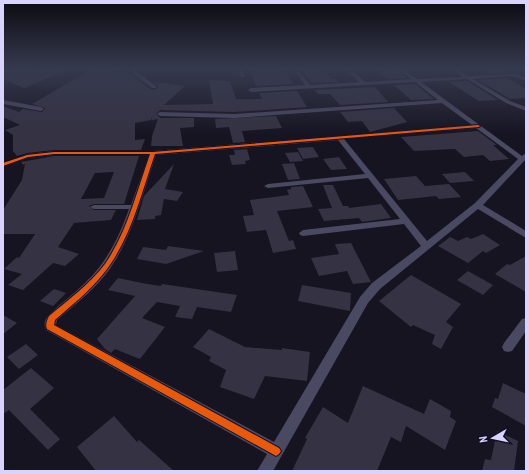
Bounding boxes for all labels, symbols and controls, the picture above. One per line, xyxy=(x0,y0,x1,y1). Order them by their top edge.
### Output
north arrow xyxy=(473,418,513,458)
text: N xyxy=(476,435,491,444)

